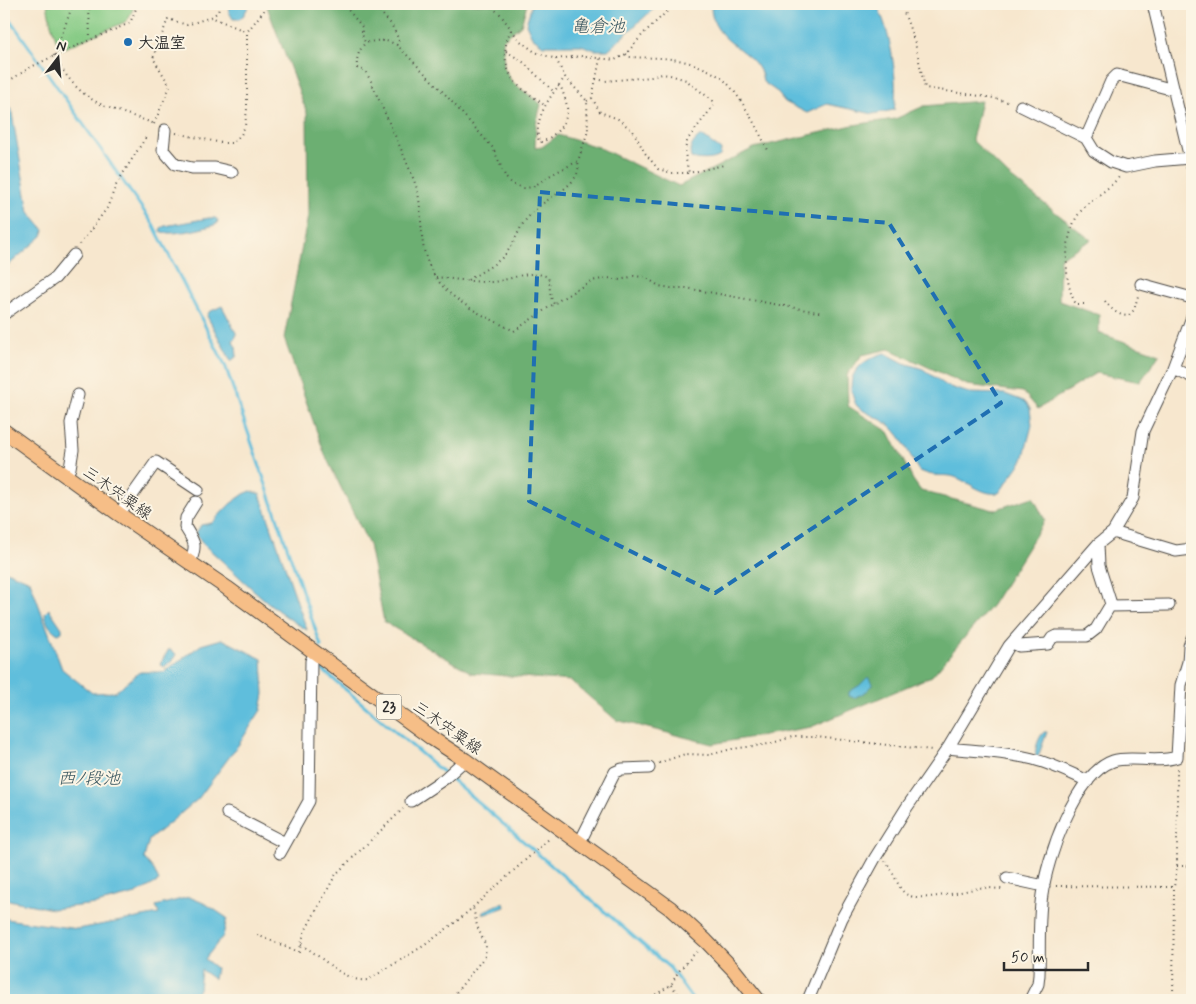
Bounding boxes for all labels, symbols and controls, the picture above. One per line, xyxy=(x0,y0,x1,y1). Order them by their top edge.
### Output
water label: 亀倉池 xyxy=(571,15,626,39)
north arrow xyxy=(32,32,82,82)
place label: 大温室 xyxy=(138,33,186,54)
marker: 大温室 xyxy=(122,36,134,48)
text: N xyxy=(54,37,68,56)
street label: 三木宍粟線 xyxy=(78,462,156,525)
road number: 23 xyxy=(376,694,402,720)
street label: 三木宍粟線 xyxy=(408,697,486,760)
water label: 西ﾉ段池 xyxy=(58,767,121,791)
scale bar xyxy=(1004,939,1087,971)
text: 50 m xyxy=(1011,948,1045,968)

